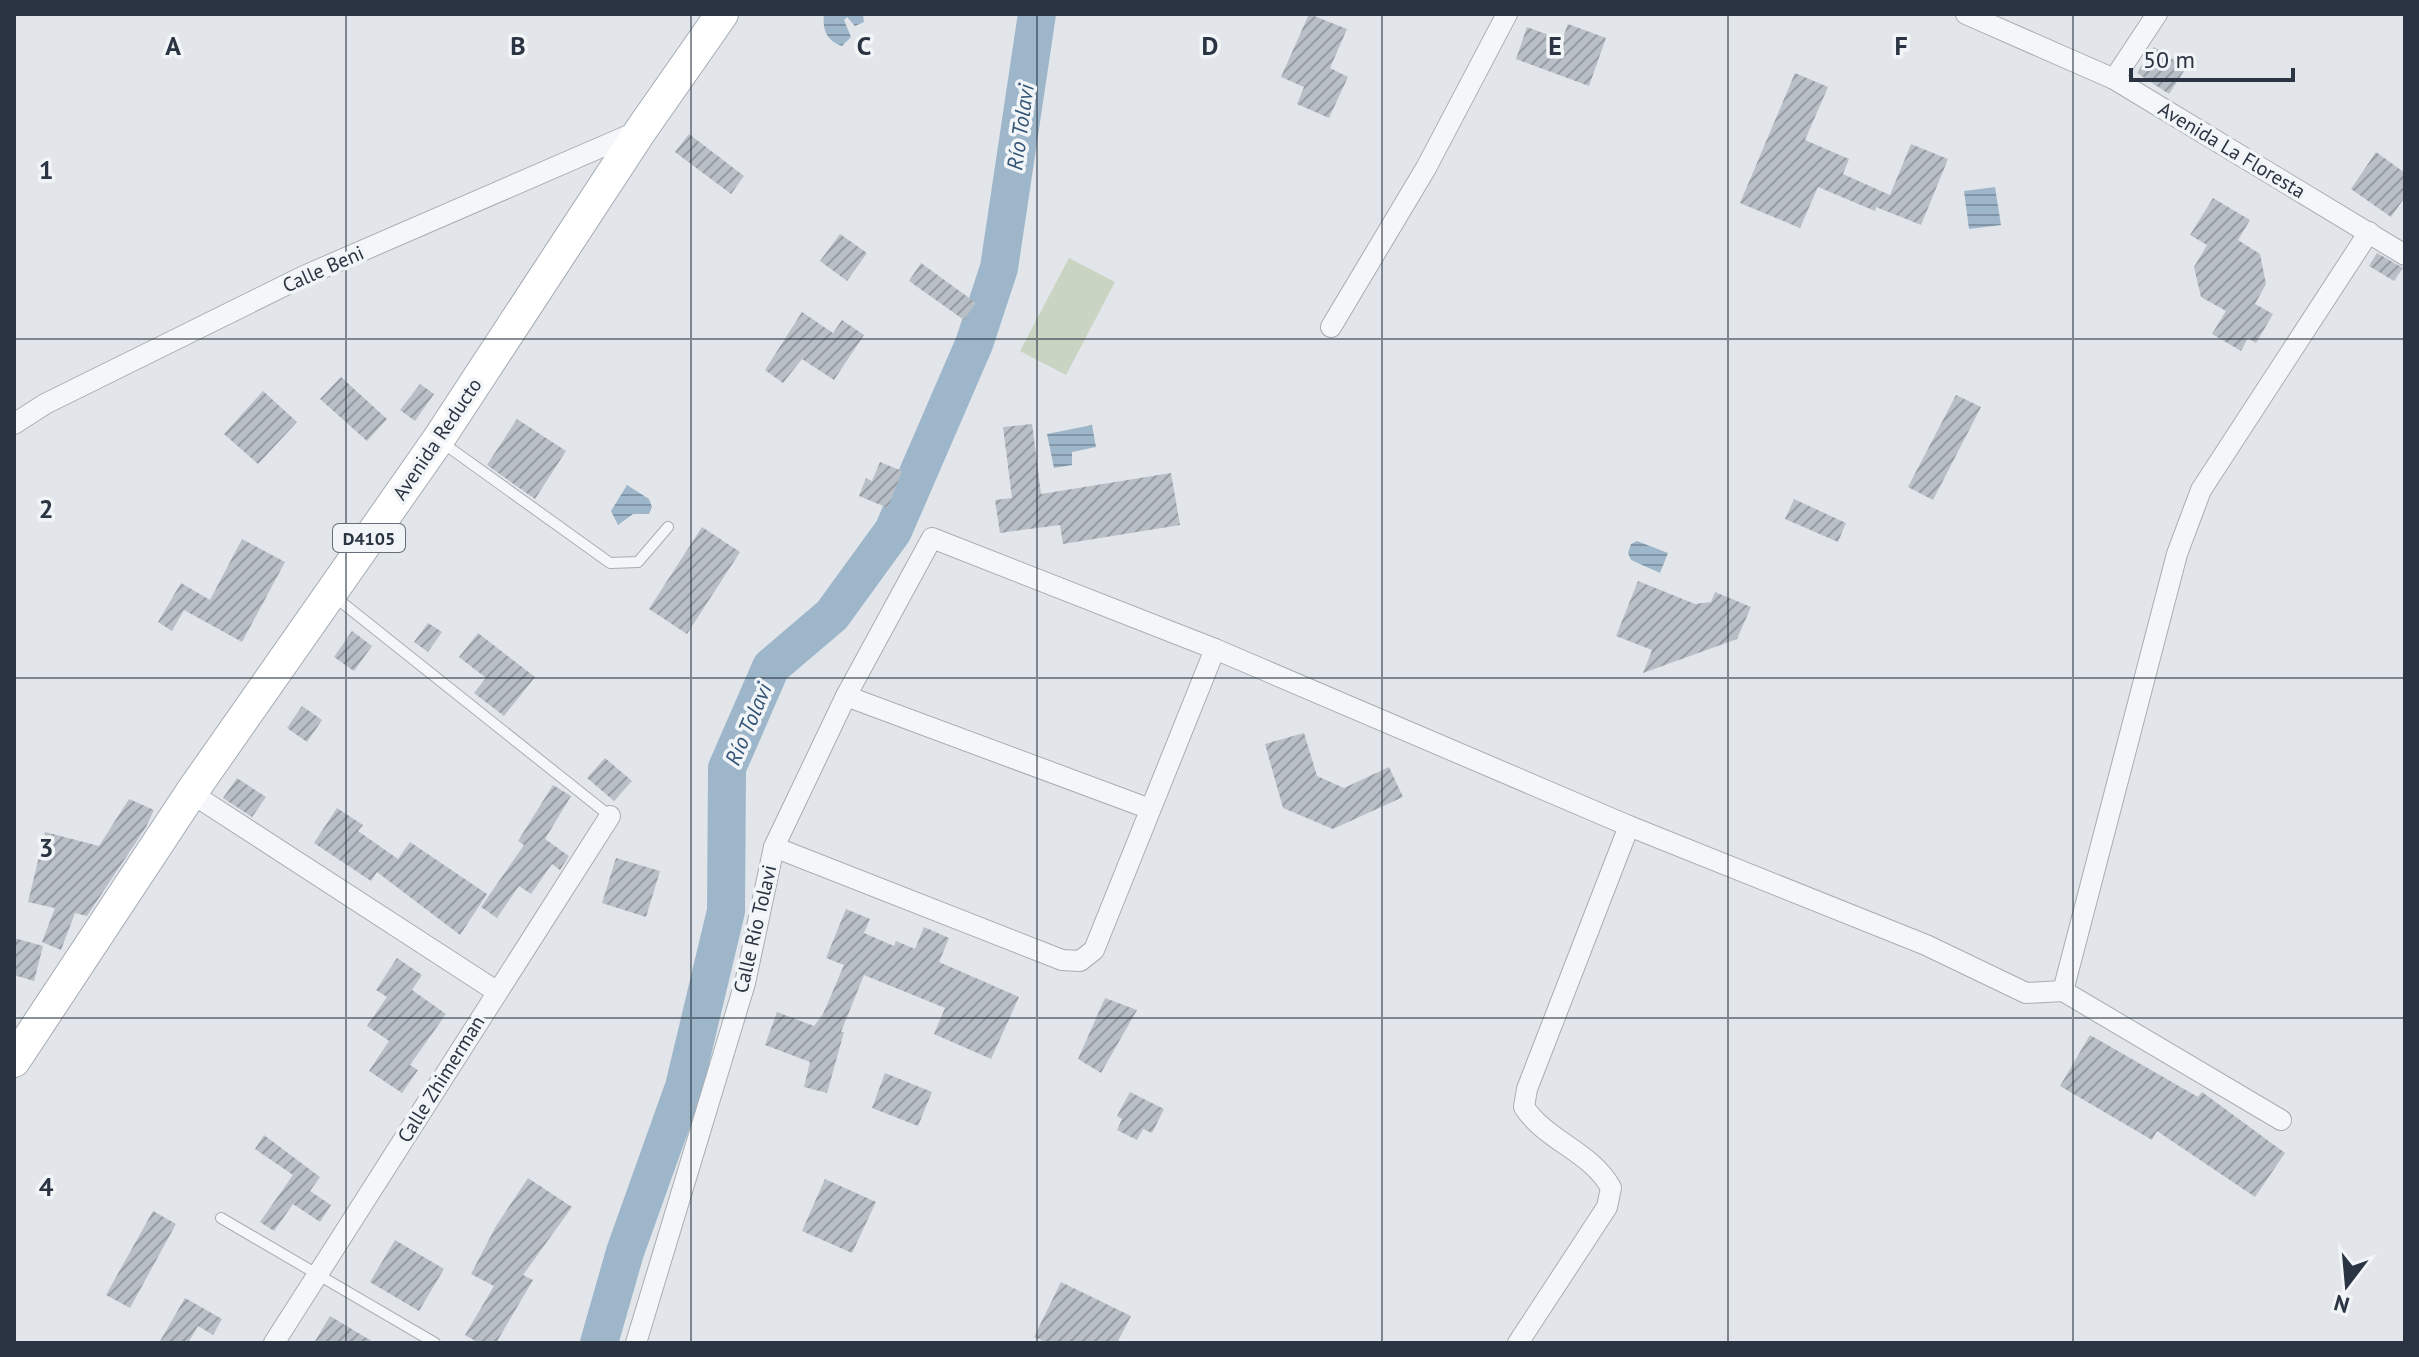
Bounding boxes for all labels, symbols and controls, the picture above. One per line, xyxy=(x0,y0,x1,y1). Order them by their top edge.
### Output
text: A xyxy=(165,29,181,62)
text: B xyxy=(510,29,526,62)
text: C xyxy=(857,29,871,62)
text: D xyxy=(1202,29,1218,62)
text: E xyxy=(1548,29,1562,62)
text: F xyxy=(1894,29,1908,62)
scale bar xyxy=(2131,32,2293,82)
text: 50 m xyxy=(2143,44,2195,75)
water label: Río Tolavi xyxy=(1000,81,1040,172)
street label: Avenida La Floresta xyxy=(2154,96,2310,204)
text: 1 xyxy=(39,153,53,186)
street label: Calle Beni xyxy=(278,240,368,298)
street label: Avenida Reducto xyxy=(387,373,487,505)
text: 2 xyxy=(39,492,53,525)
road number: D4105 xyxy=(333,524,405,552)
water label: Río Tolavi xyxy=(718,678,778,769)
text: 3 xyxy=(39,831,53,864)
street label: Calle Río Tolavi xyxy=(728,862,782,996)
street label: Calle Zhimerman xyxy=(391,1011,491,1147)
text: 4 xyxy=(39,1170,54,1203)
north arrow xyxy=(2307,1245,2387,1325)
text: N xyxy=(2331,1289,2352,1320)

